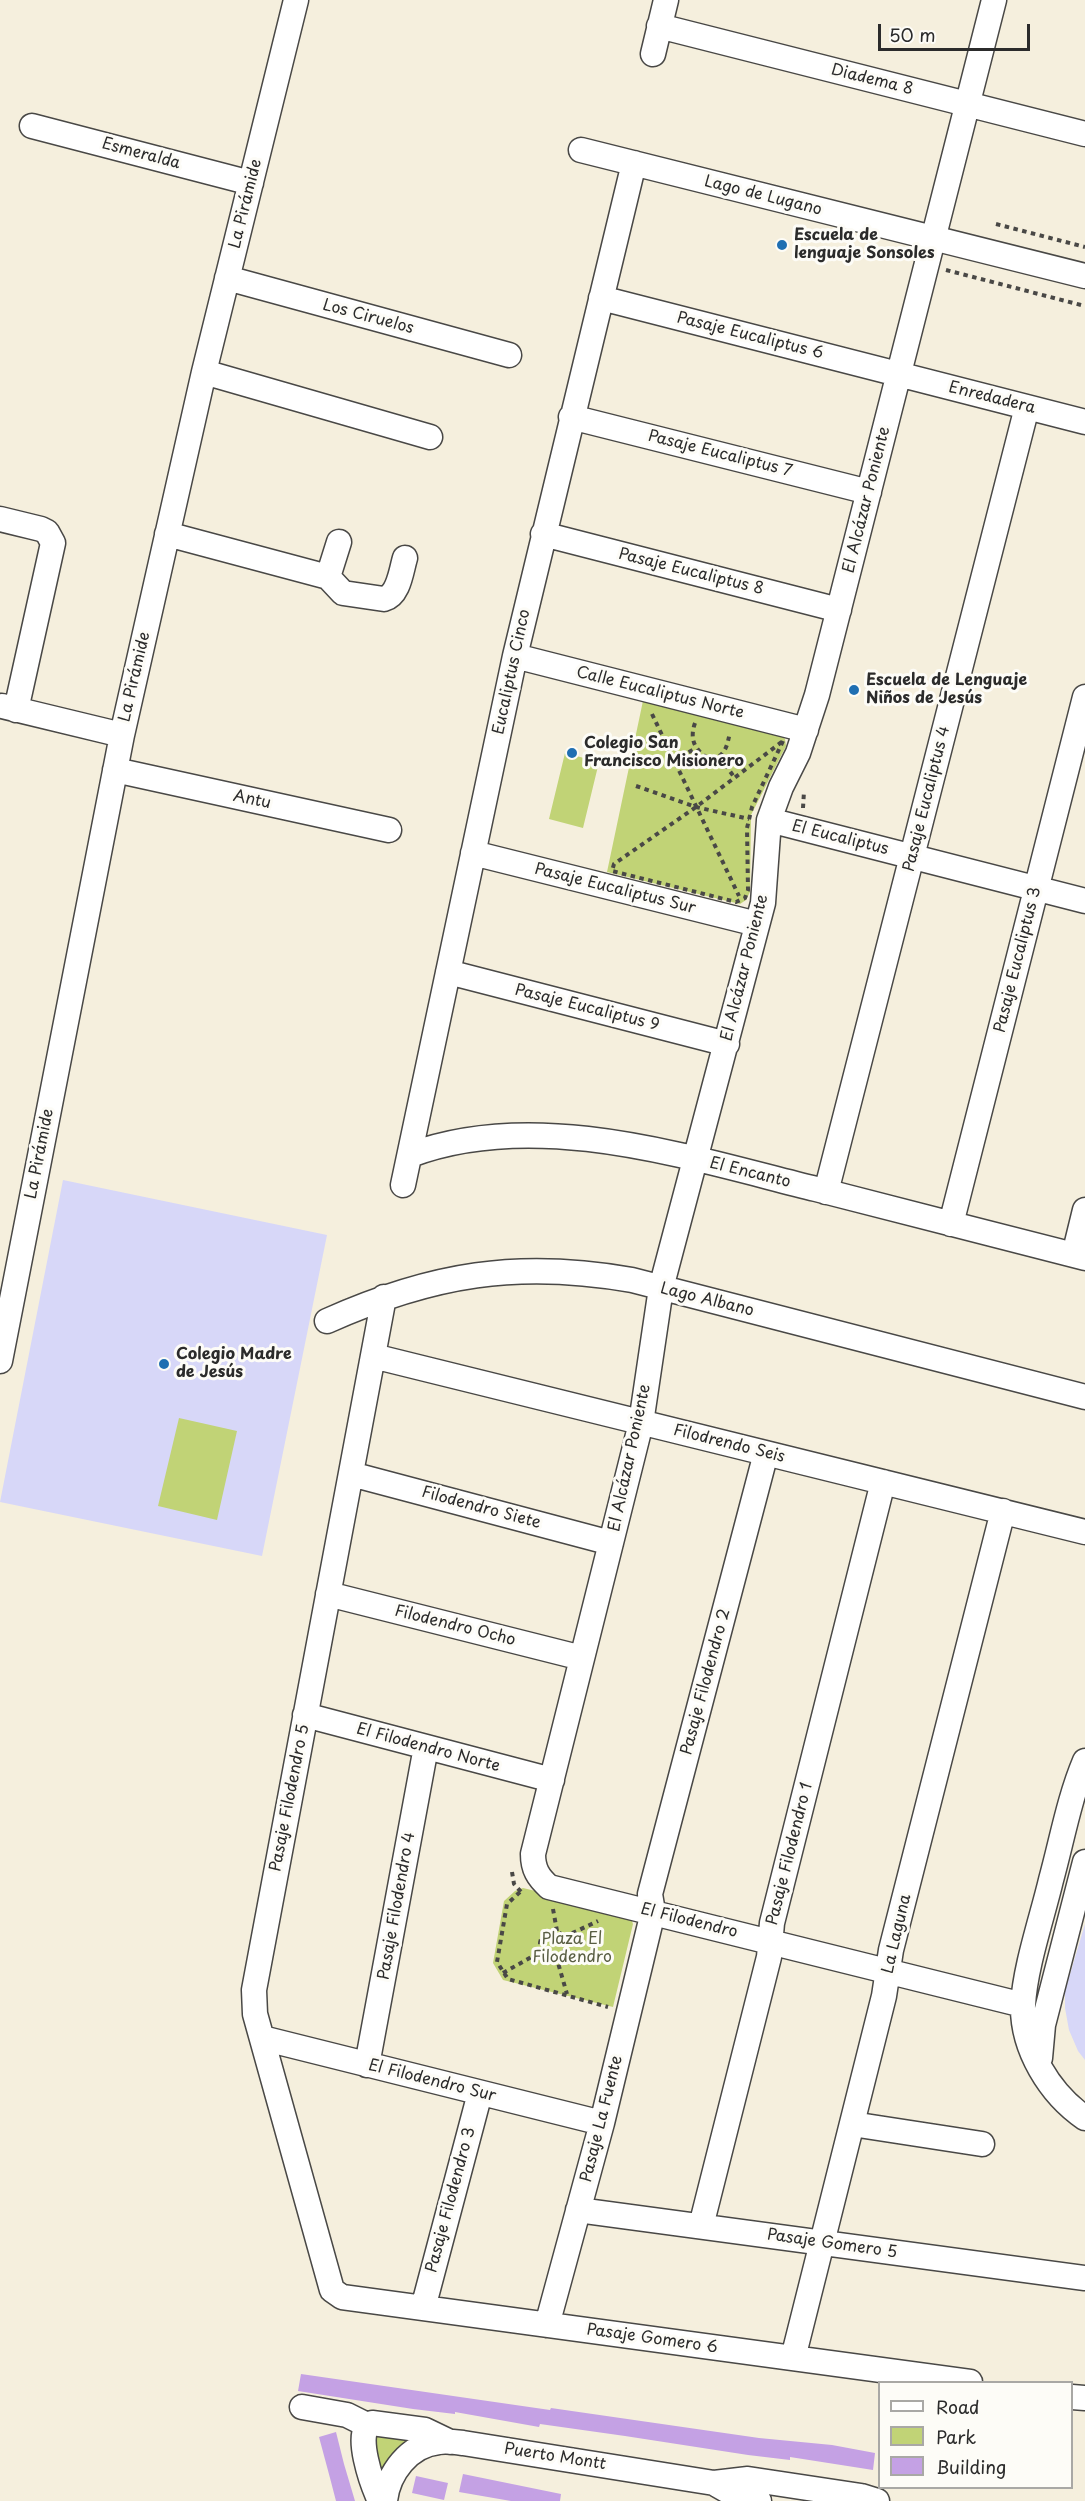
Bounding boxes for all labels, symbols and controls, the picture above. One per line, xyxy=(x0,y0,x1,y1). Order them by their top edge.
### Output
scale bar xyxy=(881,12,1032,50)
text: 50 m xyxy=(889,21,936,48)
street label: Diadema 8 xyxy=(829,61,915,99)
street label: Esmeralda xyxy=(100,134,182,174)
street label: La Pirámide xyxy=(226,157,266,251)
street label: Lago de Lugano xyxy=(702,172,824,220)
place label: Escuela de lenguaje Sonsoles xyxy=(794,226,935,264)
marker: Escuela de lenguaje Sonsoles xyxy=(775,238,789,252)
street label: Los Ciruelos xyxy=(320,296,416,338)
street label: Pasaje Eucaliptus 6 xyxy=(675,309,825,363)
street label: Enredadera xyxy=(947,378,1037,418)
street label: El Alcázar Poniente xyxy=(840,425,894,575)
street label: Pasaje Eucaliptus 7 xyxy=(646,427,794,481)
street label: Pasaje Eucaliptus 8 xyxy=(616,545,766,599)
street label: Eucaliptus Cinco xyxy=(489,608,535,736)
street label: La Pirámide xyxy=(115,630,155,724)
street label: Calle Eucaliptus Norte xyxy=(574,663,746,723)
place label: Escuela de Lenguaje Niños de Jesús xyxy=(866,671,1027,709)
marker: Escuela de Lenguaje Niños de Jesús xyxy=(847,683,861,697)
street label: Pasaje Eucaliptus 4 xyxy=(900,724,954,874)
place label: Colegio San Francisco Misionero xyxy=(584,734,744,772)
marker: Colegio San Francisco Misionero xyxy=(565,746,579,760)
street label: Antu xyxy=(231,787,273,813)
street label: El Eucaliptus xyxy=(790,817,890,859)
street label: Pasaje Eucaliptus Sur xyxy=(532,860,698,918)
street label: Pasaje Eucaliptus 3 xyxy=(991,885,1045,1035)
street label: El Alcázar Poniente xyxy=(718,893,772,1043)
street label: Pasaje Eucaliptus 9 xyxy=(513,981,661,1035)
street label: La Pirámide xyxy=(22,1107,58,1201)
street label: El Encanto xyxy=(708,1154,792,1192)
street label: Lago Albano xyxy=(658,1279,756,1321)
place label: Colegio Madre de Jesús xyxy=(176,1345,292,1383)
marker: Colegio Madre de Jesús xyxy=(157,1357,171,1371)
street label: El Alcázar Poniente xyxy=(605,1382,655,1534)
street label: Filodrendo Seis xyxy=(671,1421,787,1467)
street label: Filodendro Siete xyxy=(419,1483,543,1533)
street label: Filodendro Ocho xyxy=(393,1602,517,1650)
street label: Pasaje Filodendro 2 xyxy=(677,1607,735,1757)
street label: El Filodendro Norte xyxy=(354,1720,502,1776)
street label: Pasaje Filodendro 5 xyxy=(266,1723,314,1873)
street label: Pasaje Filodendro 1 xyxy=(763,1781,817,1927)
street label: Pasaje Filodendro 4 xyxy=(375,1831,419,1981)
street label: La Laguna xyxy=(879,1892,915,1976)
street label: El Filodendro xyxy=(639,1900,739,1942)
park label: Plaza El Filodendro xyxy=(532,1930,612,1968)
street label: Pasaje La Fuente xyxy=(577,2054,627,2184)
street label: El Filodendro Sur xyxy=(366,2056,498,2106)
street label: Pasaje Filodendro 3 xyxy=(422,2125,480,2275)
street label: Pasaje Gomero 5 xyxy=(766,2225,898,2263)
street label: Pasaje Gomero 6 xyxy=(585,2320,719,2358)
legend xyxy=(878,2381,1073,2489)
text: Road xyxy=(936,2393,980,2420)
text: Park xyxy=(936,2423,976,2450)
street label: Puerto Montt xyxy=(503,2439,607,2475)
text: Building xyxy=(936,2453,1006,2480)

